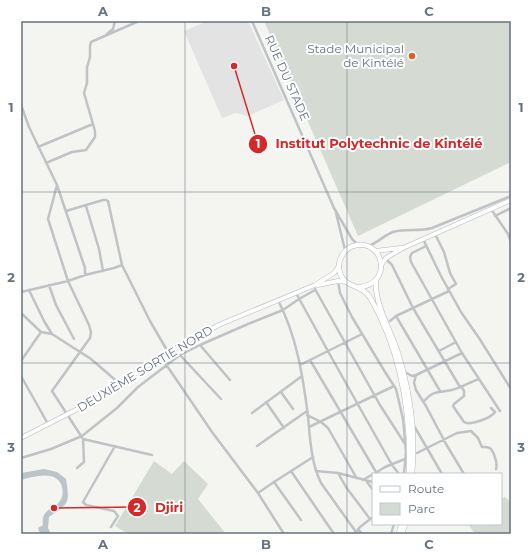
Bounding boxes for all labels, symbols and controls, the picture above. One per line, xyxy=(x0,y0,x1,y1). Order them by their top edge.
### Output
text: A xyxy=(97,3,109,19)
text: B xyxy=(261,3,271,19)
text: C xyxy=(424,3,434,19)
street label: RUE DU STADE xyxy=(262,33,313,123)
place label: Stade Municipal de Kintélé xyxy=(307,41,404,70)
marker: Stade Municipal de Kintélé xyxy=(407,51,417,61)
text: 1 xyxy=(8,99,14,115)
text: 1 xyxy=(518,99,524,115)
callout: Institut Polytechnic de Kintélé xyxy=(248,131,491,156)
text: Institut Polytechnic de Kintélé xyxy=(276,135,482,151)
text: 1 xyxy=(256,136,260,151)
text: 2 xyxy=(7,269,15,285)
text: 2 xyxy=(517,269,525,285)
street label: DEUXIÈME SORTIE NORD xyxy=(74,322,215,415)
text: 3 xyxy=(6,439,15,455)
text: 3 xyxy=(516,439,525,455)
legend xyxy=(372,473,502,525)
text: Route xyxy=(408,481,444,496)
callout: Djiri xyxy=(127,495,191,520)
text: Djiri xyxy=(155,499,183,515)
text: 2 xyxy=(133,500,141,515)
text: Parc xyxy=(408,501,435,516)
text: A xyxy=(97,536,109,552)
text: B xyxy=(261,536,271,552)
text: C xyxy=(424,536,434,552)

